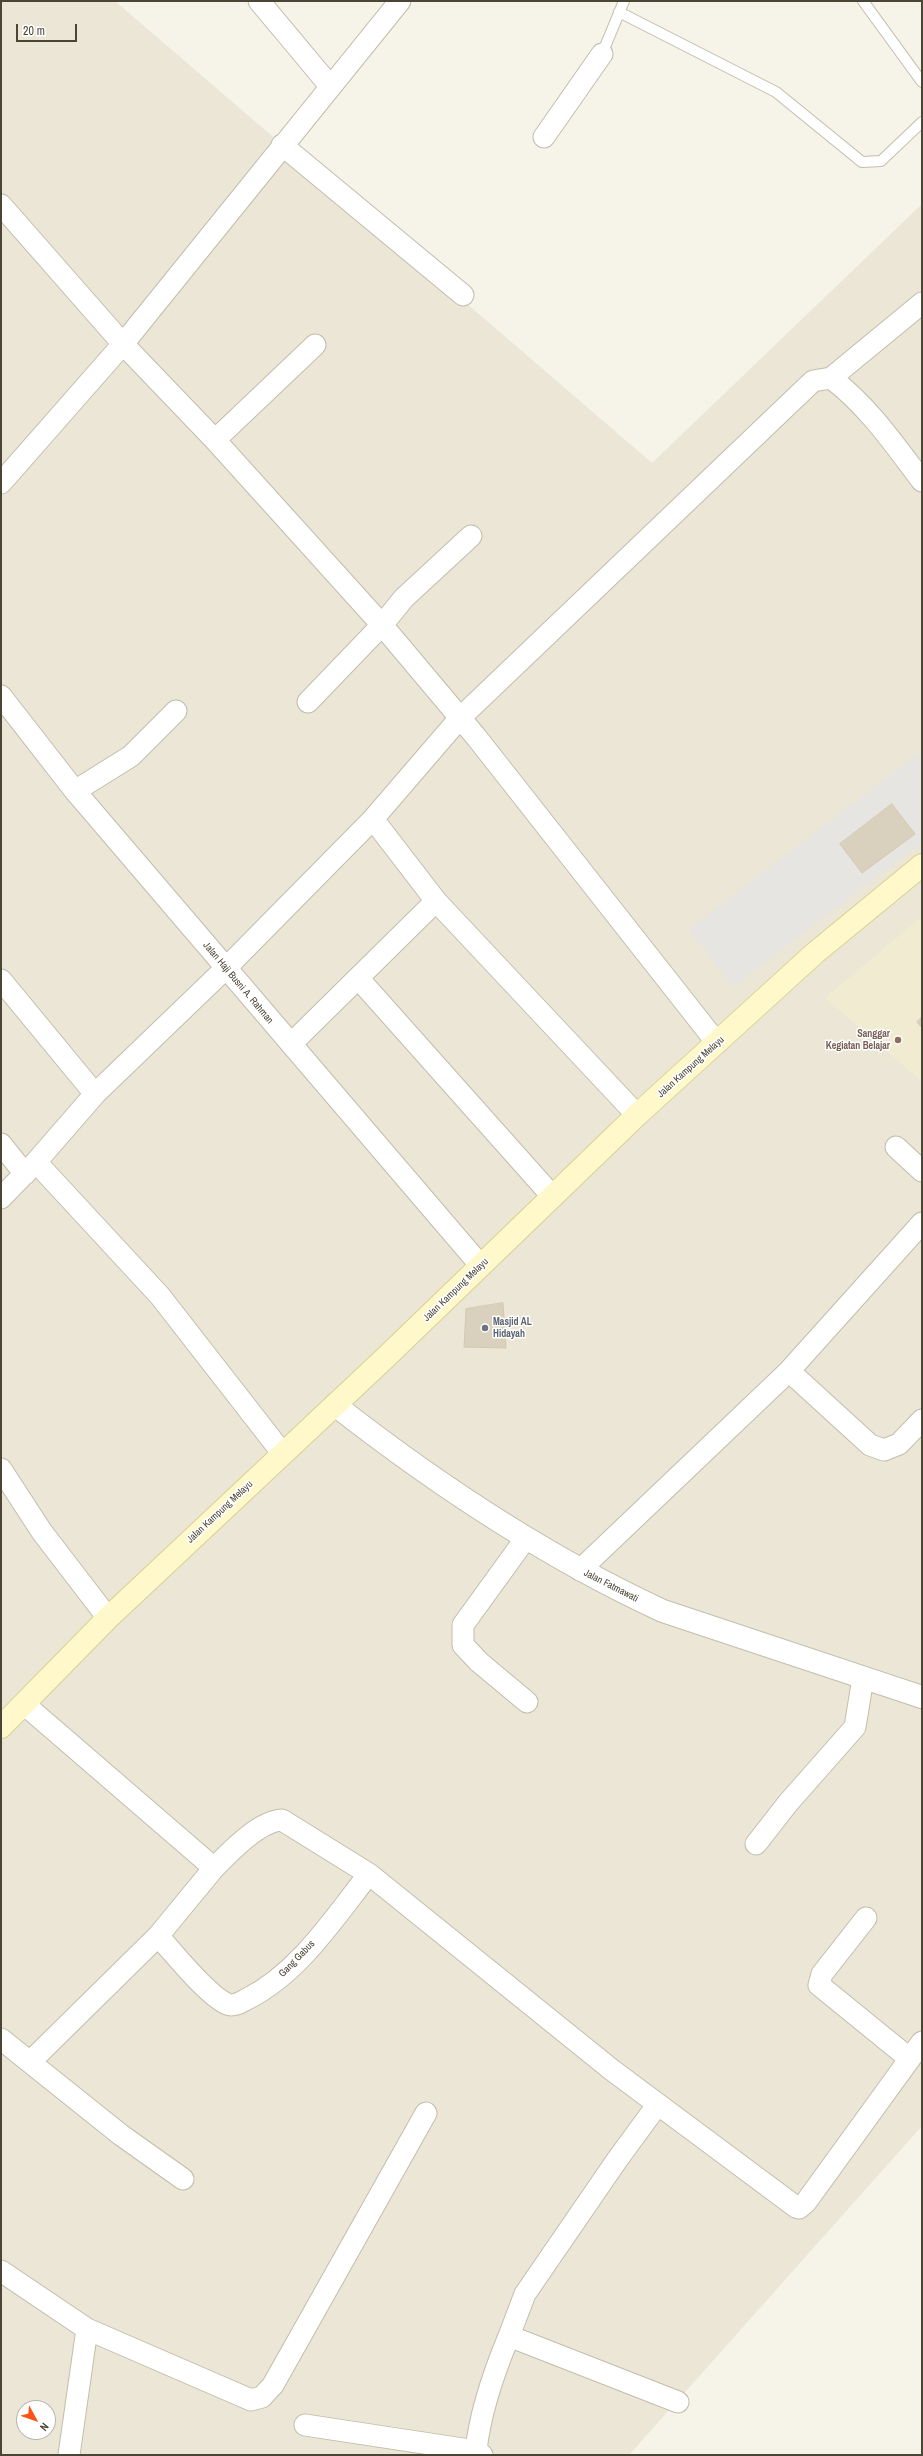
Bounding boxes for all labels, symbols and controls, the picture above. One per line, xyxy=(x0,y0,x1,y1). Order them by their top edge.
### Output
scale bar xyxy=(18,16,79,42)
text: 20 m xyxy=(23,23,45,39)
street label: Jalan Haji Busni A. Rahman xyxy=(200,940,276,1026)
place label: Sanggar Kegiatan Belajar xyxy=(826,1028,890,1052)
street label: Jalan Kampung Melayu xyxy=(655,1034,727,1100)
marker: Sanggar Kegiatan Belajar xyxy=(893,1035,903,1045)
street label: Jalan Kampung Melayu xyxy=(421,1256,491,1324)
place label: Masjid AL Hidayah xyxy=(493,1316,532,1340)
marker: Masjid AL Hidayah xyxy=(480,1323,490,1333)
street label: Jalan Kampung Melayu xyxy=(185,1478,255,1546)
street label: Jalan Fatmawati xyxy=(582,1567,640,1605)
street label: Gang Gabus xyxy=(277,1938,317,1980)
north arrow xyxy=(16,2400,56,2440)
text: N xyxy=(37,2420,52,2434)

